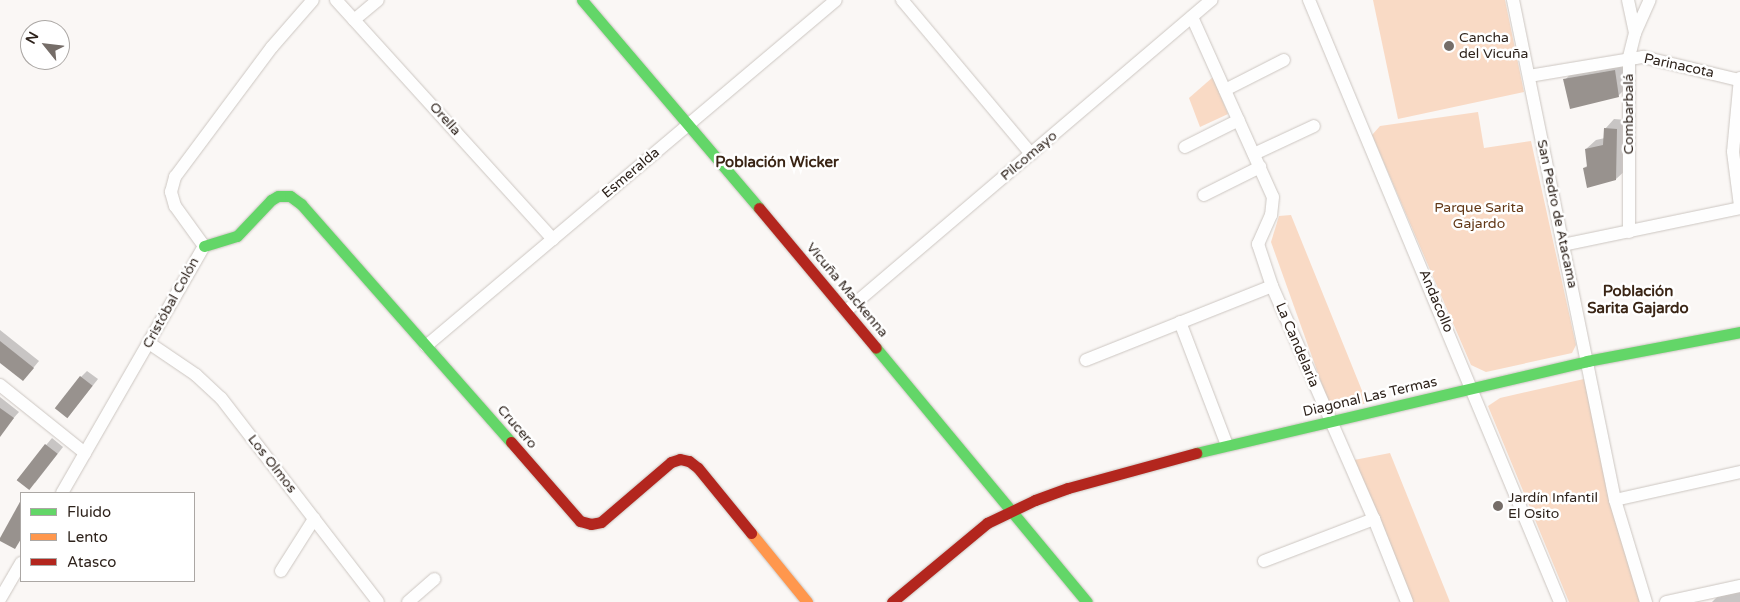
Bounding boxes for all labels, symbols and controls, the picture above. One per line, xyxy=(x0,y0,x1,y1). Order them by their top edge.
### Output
north arrow xyxy=(20,20,70,70)
text: N xyxy=(22,29,42,47)
place label: Cancha del Vicuña xyxy=(1459,30,1528,62)
marker: Cancha del Vicuña xyxy=(1443,40,1455,52)
street label: Parinacota xyxy=(1642,50,1716,82)
street label: Combarbalá xyxy=(1621,74,1637,154)
street label: Orella xyxy=(426,99,464,139)
street label: Pilcomayo xyxy=(997,127,1061,185)
street label: San Pedro de Atacama xyxy=(1533,138,1581,290)
street label: Esmeralda xyxy=(599,144,663,202)
district label: Población Wicker xyxy=(715,154,839,172)
park label: Parque Sarita Gajardo xyxy=(1434,200,1524,232)
street label: Vicuña Mackenna xyxy=(803,239,891,341)
street label: Cristóbal Colón xyxy=(139,255,203,351)
street label: Andacollo xyxy=(1415,267,1457,335)
district label: Población Sarita Gajardo xyxy=(1587,282,1689,317)
street label: La Candelaria xyxy=(1272,300,1322,390)
street label: Diagonal Las Termas xyxy=(1301,373,1439,421)
street label: Crucero xyxy=(493,402,541,452)
street label: Los Olmos xyxy=(244,431,300,497)
place label: Jardín Infantil El Osito xyxy=(1508,490,1598,522)
legend xyxy=(20,492,195,582)
marker: Jardín Infantil El Osito xyxy=(1492,500,1504,512)
text: Fluido xyxy=(67,503,111,521)
text: Lento xyxy=(67,528,108,546)
text: Atasco xyxy=(67,553,116,571)

